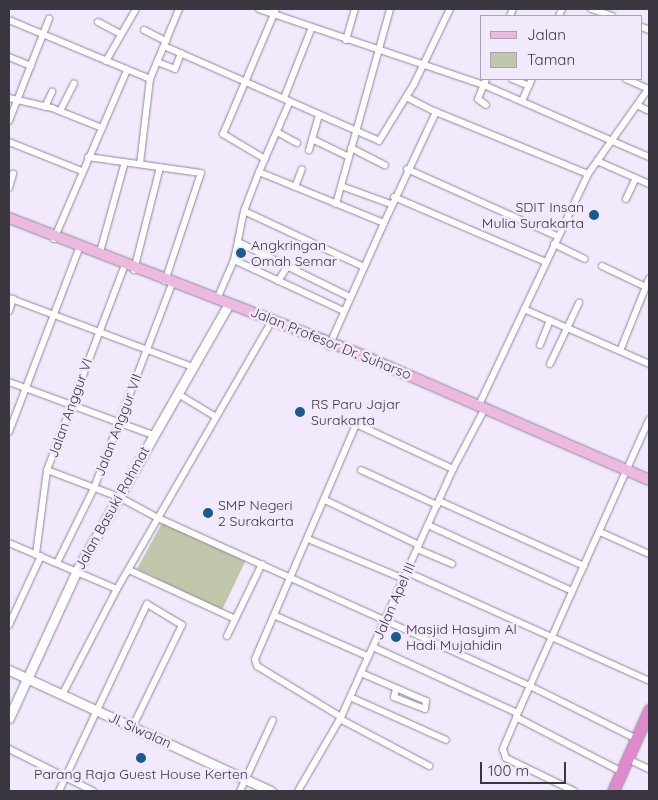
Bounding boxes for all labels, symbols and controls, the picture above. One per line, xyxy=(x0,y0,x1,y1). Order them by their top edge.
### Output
legend xyxy=(480,15,643,80)
text: Jalan xyxy=(527,25,566,44)
text: Taman xyxy=(527,50,575,69)
place label: SDIT Insan Mulia Surakarta xyxy=(482,199,584,232)
marker: SDIT Insan Mulia Surakarta xyxy=(588,209,600,221)
place label: Angkringan Omah Semar xyxy=(251,237,337,270)
marker: Angkringan Omah Semar xyxy=(235,247,247,259)
street label: Jalan Profesor Dr. Suharso xyxy=(248,303,414,383)
street label: Jalan Anggur VI xyxy=(44,356,96,460)
street label: Jalan Anggur VII xyxy=(91,372,145,478)
place label: RS Paru Jajar Surakarta xyxy=(311,396,400,428)
marker: RS Paru Jajar Surakarta xyxy=(293,405,307,419)
street label: Jalan Basuki Rahmat xyxy=(71,443,153,573)
place label: SMP Negeri 2 Surakarta xyxy=(218,497,294,530)
marker: SMP Negeri 2 Surakarta xyxy=(202,507,214,519)
street label: Jalan Apel III xyxy=(369,560,419,642)
place label: Masjid Hasyim Al Hadi Mujahidin xyxy=(406,621,517,654)
marker: Masjid Hasyim Al Hadi Mujahidin xyxy=(390,631,402,643)
street label: Jl. Siwalan xyxy=(106,709,174,751)
marker: Parang Raja Guest House Kerten xyxy=(135,752,147,764)
scale bar xyxy=(483,752,569,784)
text: 100 m xyxy=(488,761,529,780)
place label: Parang Raja Guest House Kerten xyxy=(34,766,248,782)

